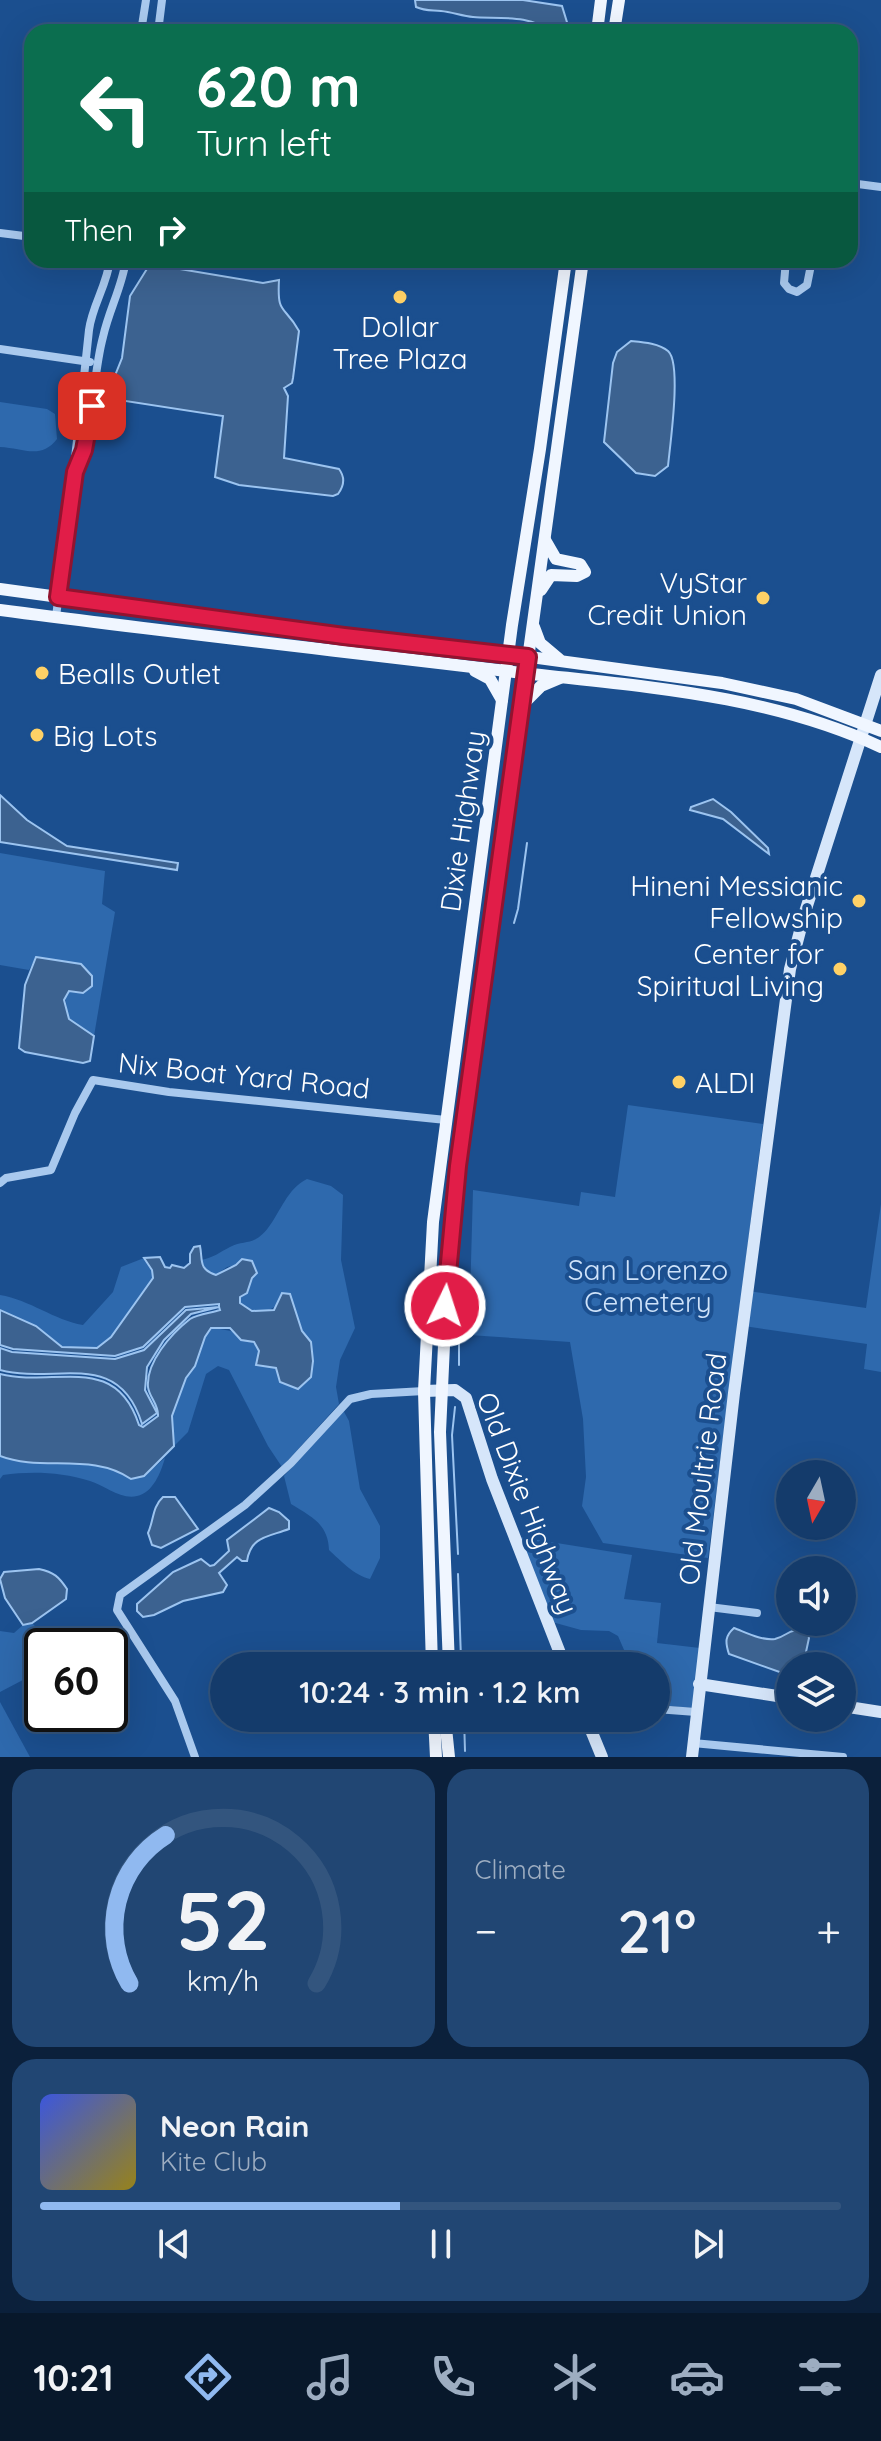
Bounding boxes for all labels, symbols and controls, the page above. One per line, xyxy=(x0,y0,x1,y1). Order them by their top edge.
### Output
text: 620 m xyxy=(196,51,361,121)
icon: left xyxy=(64,56,168,160)
text: Turn left xyxy=(196,120,332,165)
icon: right xyxy=(149,208,193,252)
text: Then xyxy=(64,211,133,249)
marker: Dollar Tree Plaza xyxy=(391,288,409,306)
place label: Dollar Tree Plaza xyxy=(332,309,468,376)
pin xyxy=(58,372,126,440)
icon: arrive xyxy=(70,384,114,428)
place label: VyStar Credit Union xyxy=(587,565,747,632)
marker: VyStar Credit Union xyxy=(754,589,772,607)
place label: Bealls Outlet xyxy=(58,656,221,691)
marker: Bealls Outlet xyxy=(33,664,51,682)
place label: Big Lots xyxy=(53,718,157,753)
marker: Big Lots xyxy=(28,726,46,744)
street label: Dixie Highway xyxy=(432,728,492,914)
place label: Hineni Messianic Fellowship xyxy=(630,868,843,935)
marker: Hineni Messianic Fellowship xyxy=(850,892,868,910)
place label: Center for Spiritual Living xyxy=(637,936,824,1003)
marker: Center for Spiritual Living xyxy=(831,960,849,978)
street label: Nix Boat Yard Road xyxy=(116,1044,372,1106)
place label: ALDI xyxy=(695,1065,755,1100)
marker: ALDI xyxy=(670,1073,688,1091)
park label: San Lorenzo Cemetery xyxy=(568,1252,728,1319)
position arrow xyxy=(403,1264,487,1348)
street label: Old Moultrie Road xyxy=(670,1351,734,1587)
street label: Old Dixie Highway xyxy=(470,1387,586,1619)
north arrow xyxy=(776,1460,856,1540)
map controls xyxy=(776,1460,856,1732)
button: sound xyxy=(776,1556,856,1636)
speed limit sign: 60 xyxy=(24,1628,128,1732)
button: layers xyxy=(776,1652,856,1732)
text: 10:24 · 3 min · 1.2 km xyxy=(299,1673,581,1711)
text: Climate xyxy=(475,1853,566,1886)
text: 52 xyxy=(176,1867,271,1971)
text: 21° xyxy=(617,1893,696,1968)
text: − xyxy=(475,1903,497,1958)
text: + xyxy=(816,1903,841,1958)
text: km/h xyxy=(187,1962,260,1998)
text: Neon Rain xyxy=(160,2107,309,2145)
text: Kite Club xyxy=(160,2145,267,2178)
icon: previous xyxy=(152,2222,196,2266)
icon: pause xyxy=(419,2222,463,2266)
icon: next xyxy=(686,2222,730,2266)
icon: directions xyxy=(180,2349,236,2405)
icon: music xyxy=(302,2349,358,2405)
icon: phone xyxy=(425,2349,481,2405)
icon: climate xyxy=(547,2349,603,2405)
icon: car xyxy=(669,2349,725,2405)
icon: filters xyxy=(792,2349,848,2405)
text: 10:21 xyxy=(33,2355,114,2400)

